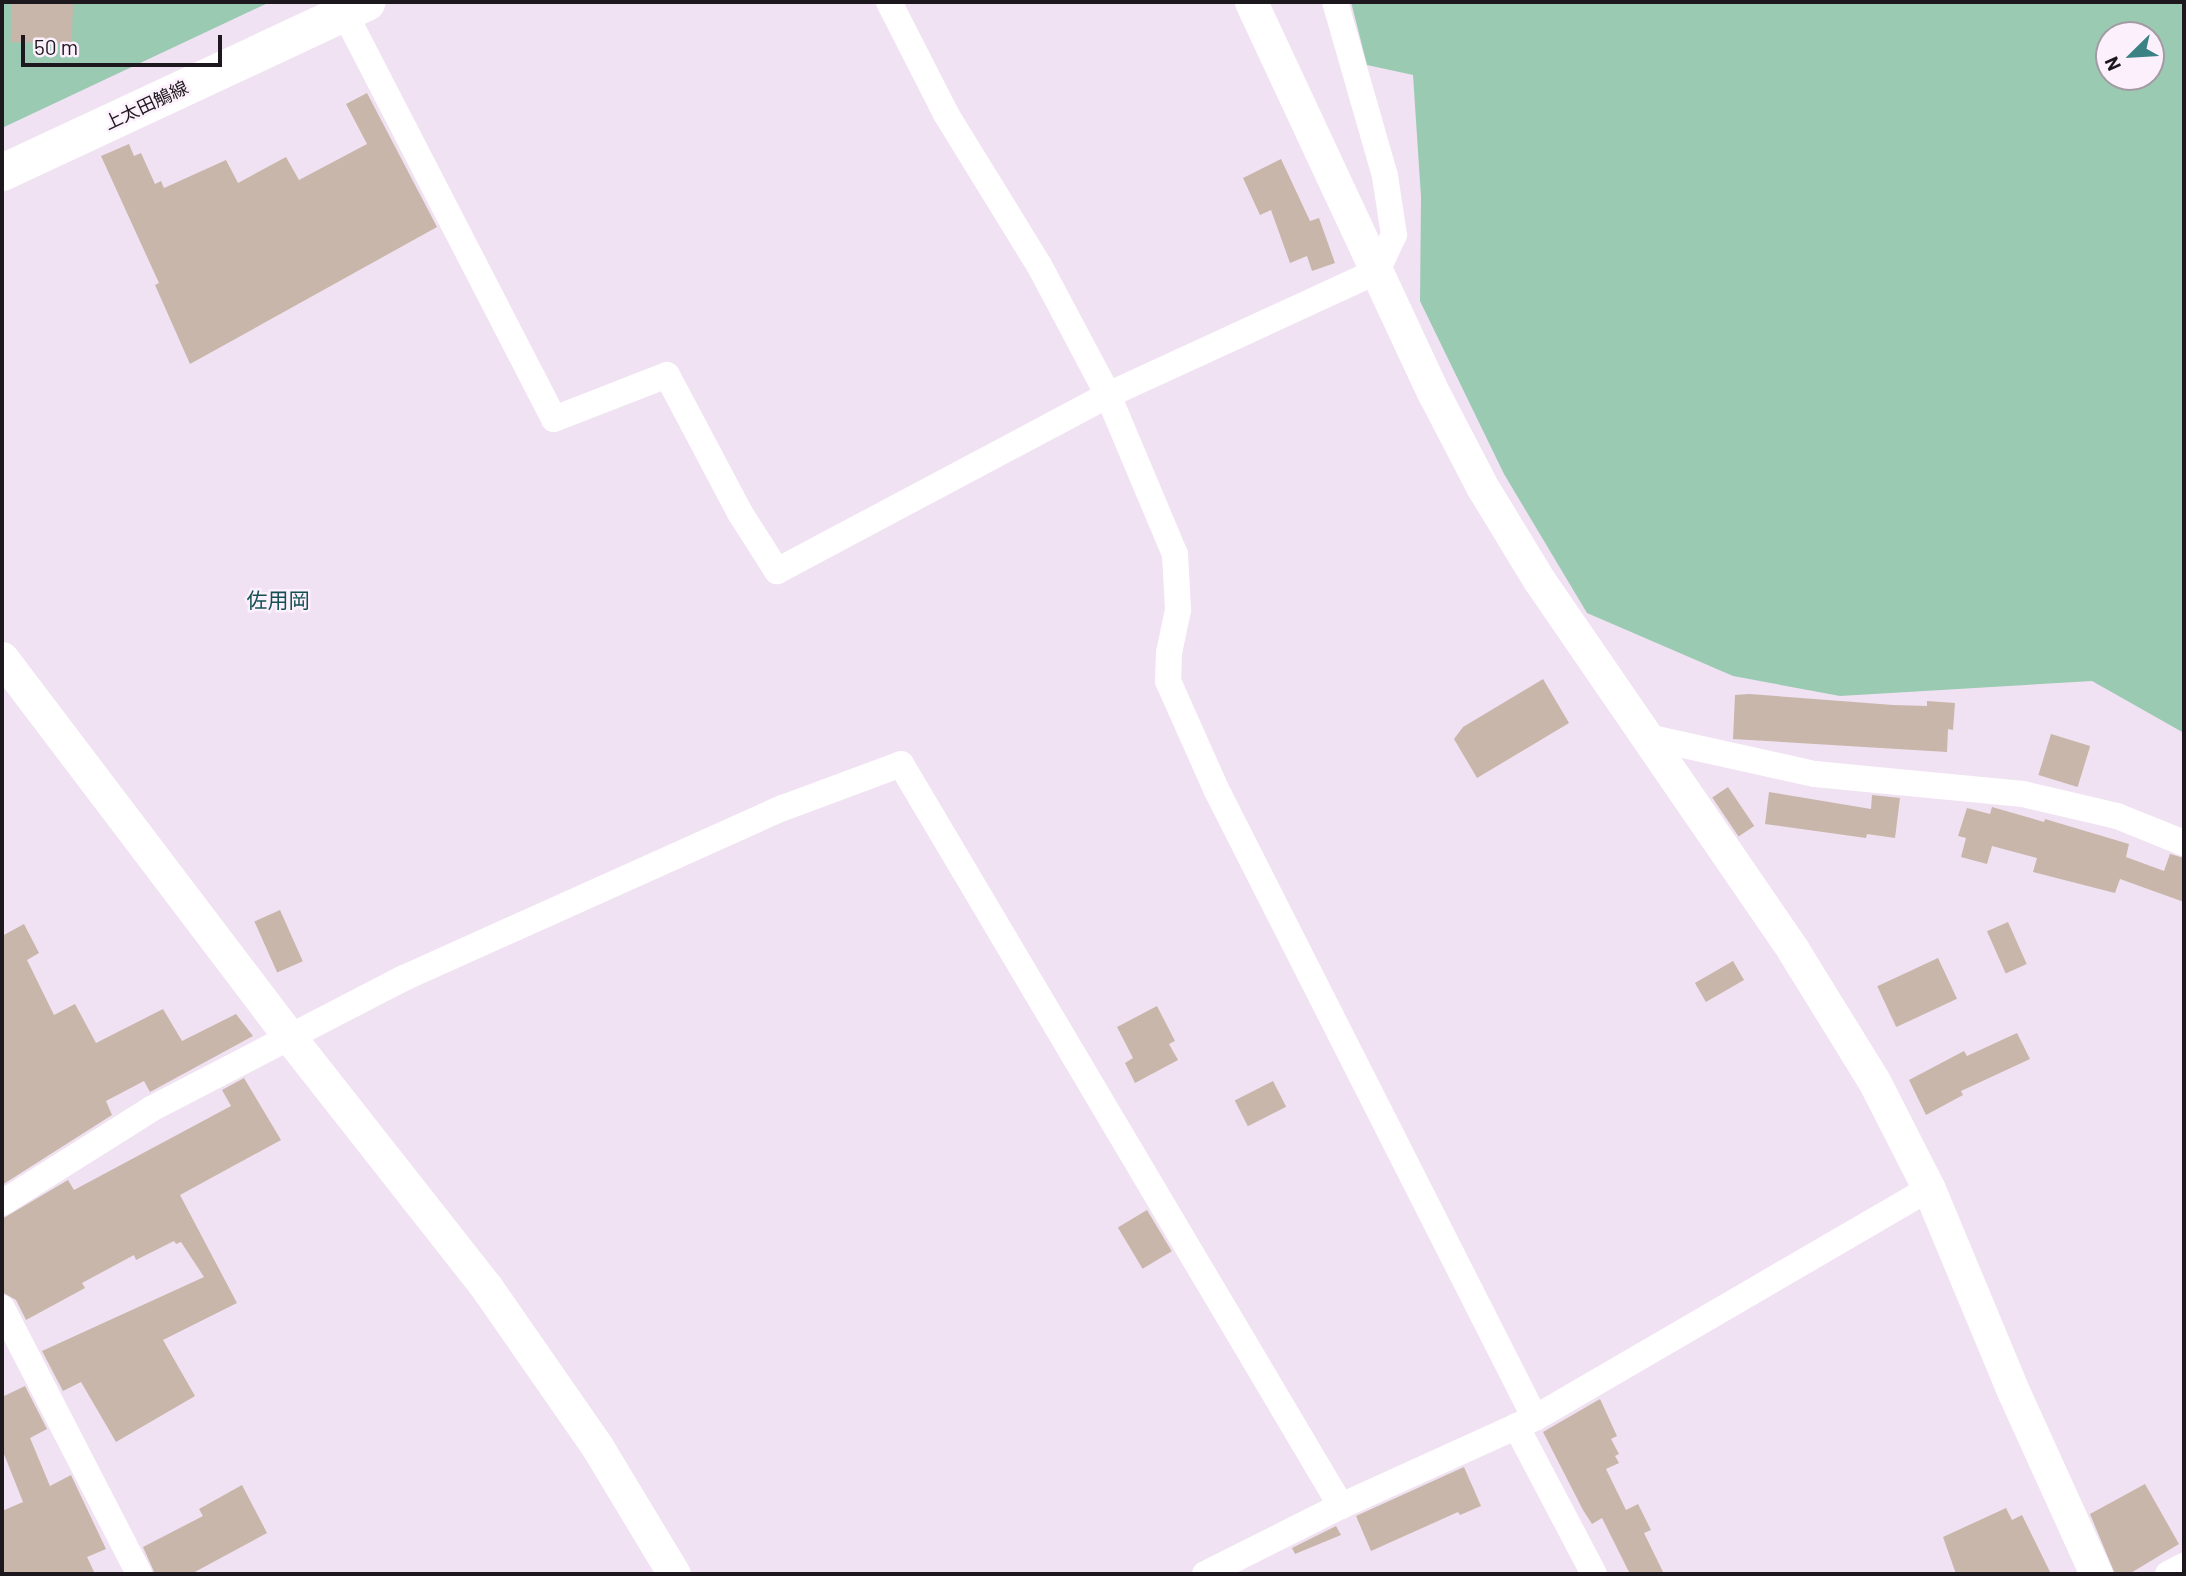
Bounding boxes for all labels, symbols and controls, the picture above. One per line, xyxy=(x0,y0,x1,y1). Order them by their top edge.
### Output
scale bar xyxy=(24,21,226,65)
north arrow xyxy=(2095,21,2165,91)
text: 50 m xyxy=(34,34,78,59)
text: N xyxy=(2099,53,2125,74)
street label: 上太田鵤線 xyxy=(101,76,191,134)
district label: 佐用岡 xyxy=(247,587,309,613)

